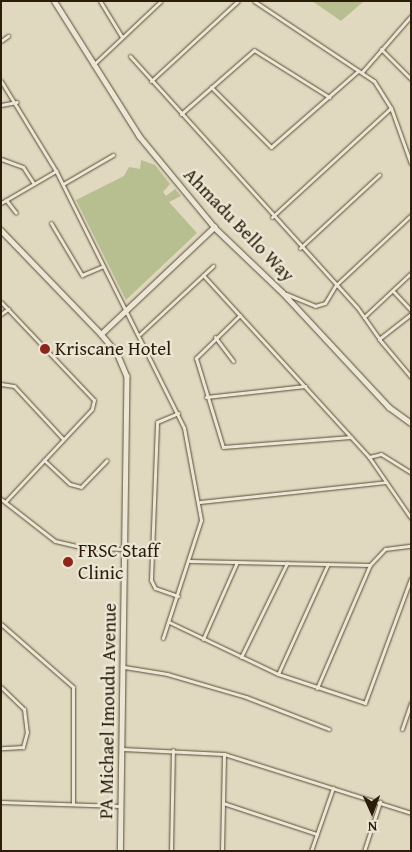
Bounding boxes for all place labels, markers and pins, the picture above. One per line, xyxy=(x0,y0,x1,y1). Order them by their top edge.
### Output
place label: Kriscane Hotel xyxy=(55,338,171,360)
marker: Kriscane Hotel xyxy=(39,343,51,355)
place label: FRSC Staff Clinic xyxy=(78,540,159,584)
marker: FRSC Staff Clinic xyxy=(62,556,74,568)

